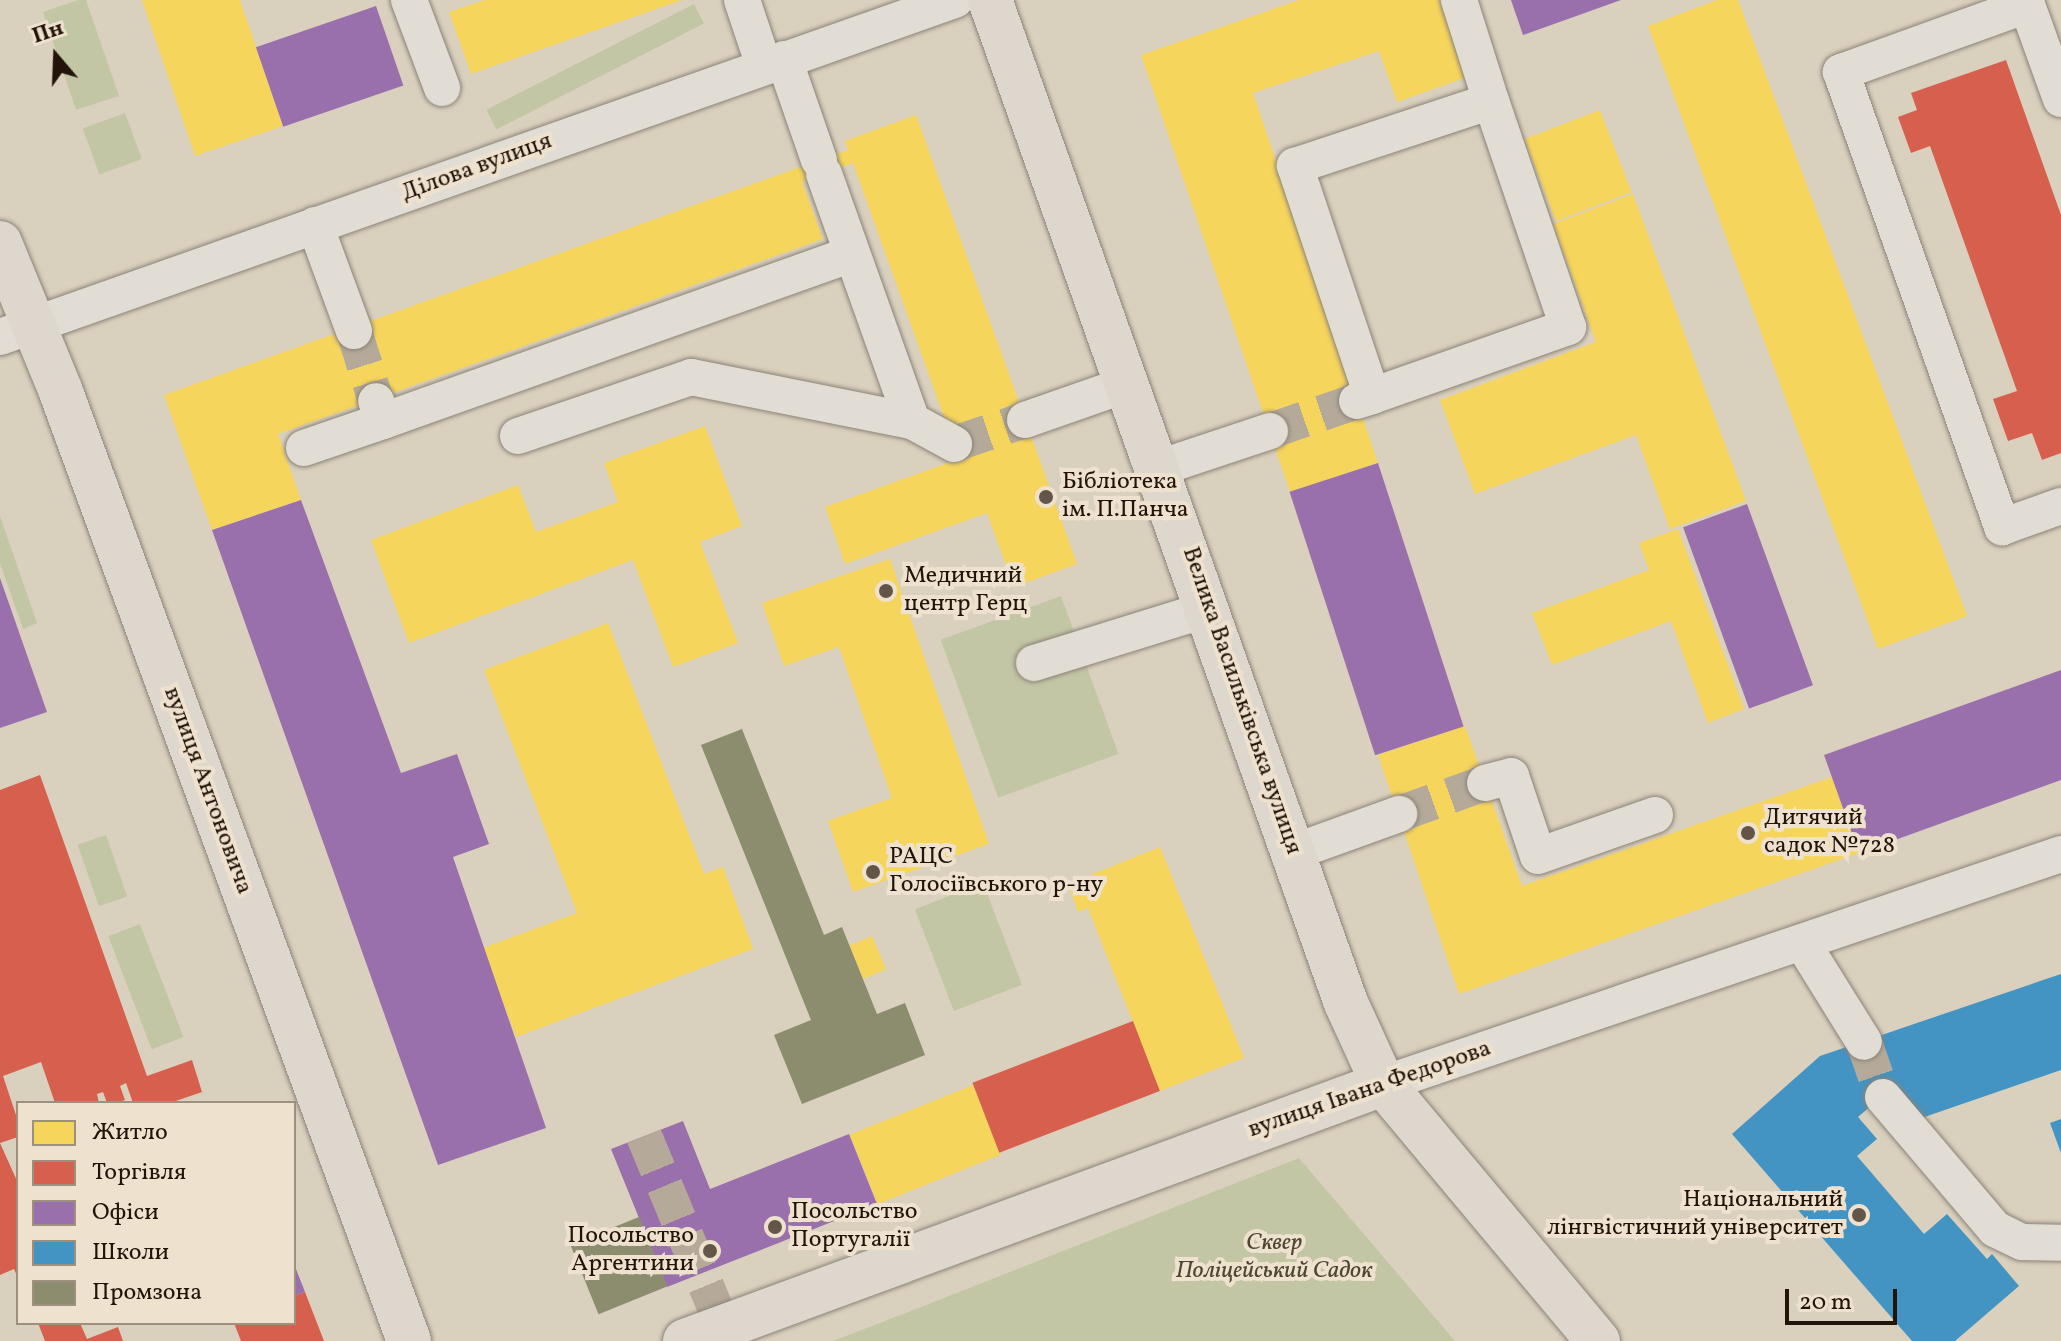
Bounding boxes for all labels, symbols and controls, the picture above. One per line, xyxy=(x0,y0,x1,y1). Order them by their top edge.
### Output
text: Пн xyxy=(28,13,68,53)
north arrow xyxy=(16,16,96,96)
street label: Ділова вулиця xyxy=(398,127,556,209)
place label: Бібліотека ім. П.Панча xyxy=(1062,469,1189,525)
marker: Бібліотека ім. П.Панча xyxy=(1037,488,1055,506)
street label: Велика Васильківська вулиця xyxy=(1175,543,1307,859)
place label: Медичний центр Герц xyxy=(904,563,1027,619)
marker: Медичний центр Герц xyxy=(875,580,897,602)
street label: вулиця Антоновича xyxy=(156,683,258,899)
place label: Дитячий садок №728 xyxy=(1764,805,1895,861)
marker: Дитячий садок №728 xyxy=(1739,824,1757,842)
place label: РАЦС Голосіївського р-ну xyxy=(889,844,1103,900)
marker: РАЦС Голосіївського р-ну xyxy=(864,863,882,881)
street label: вулиця Івана Федорова xyxy=(1245,1035,1495,1145)
legend xyxy=(16,1101,296,1325)
text: Житло xyxy=(92,1116,168,1150)
text: Торгівля xyxy=(92,1156,186,1190)
place label: Національний лінгвістичний університет xyxy=(1547,1187,1843,1243)
text: Офіси xyxy=(92,1196,159,1230)
place label: Посольство Португалії xyxy=(791,1199,918,1255)
marker: Національний лінгвістичний університет xyxy=(1850,1206,1868,1224)
marker: Посольство Португалії xyxy=(766,1218,784,1236)
place label: Посольство Аргентини xyxy=(567,1223,694,1279)
park label: Сквер Поліцейський Садок xyxy=(1176,1230,1372,1286)
text: Школи xyxy=(92,1236,169,1270)
marker: Посольство Аргентини xyxy=(701,1242,719,1260)
scale bar xyxy=(1789,1273,1901,1323)
text: Промзона xyxy=(92,1276,202,1310)
text: 20 m xyxy=(1799,1286,1852,1320)

